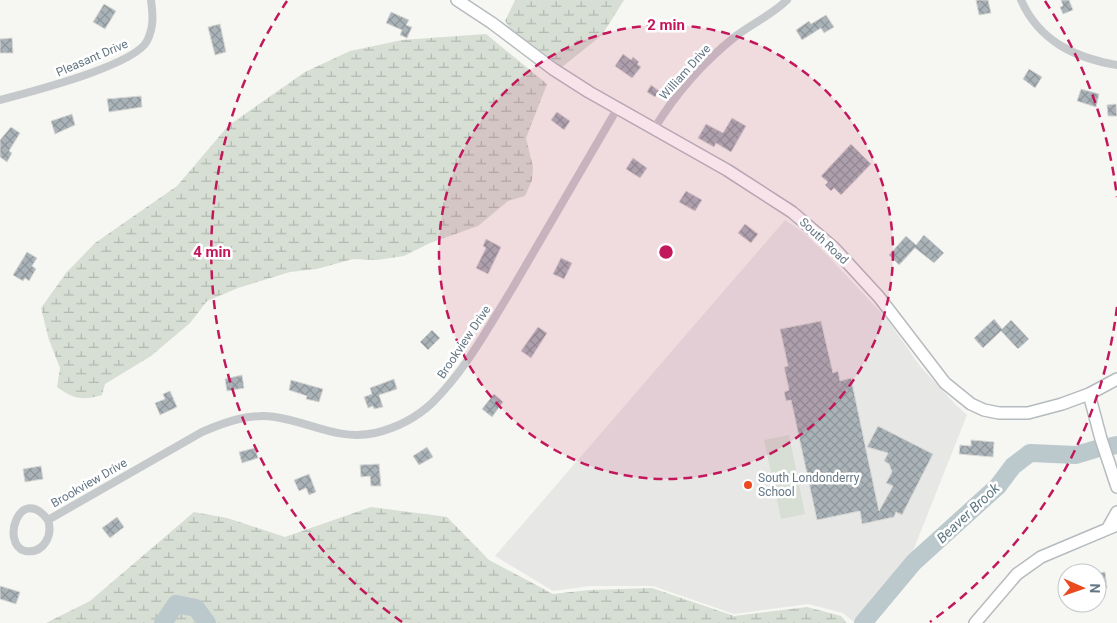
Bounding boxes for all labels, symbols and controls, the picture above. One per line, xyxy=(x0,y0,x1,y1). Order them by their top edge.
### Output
text: 2 min xyxy=(647,16,685,34)
street label: Pleasant Drive xyxy=(54,37,130,79)
street label: William Drive xyxy=(657,42,713,102)
street label: South Road xyxy=(797,215,851,267)
text: 4 min xyxy=(193,243,231,261)
centre of rings xyxy=(657,243,675,261)
street label: Brookview Drive xyxy=(434,303,494,381)
street label: Brookview Drive xyxy=(49,456,129,510)
place label: South Londonderry School xyxy=(758,471,860,499)
marker: South Londonderry School xyxy=(742,479,754,491)
water label: Beaver Brook xyxy=(933,479,1004,546)
north arrow xyxy=(1057,563,1107,613)
text: N xyxy=(1087,583,1103,594)

